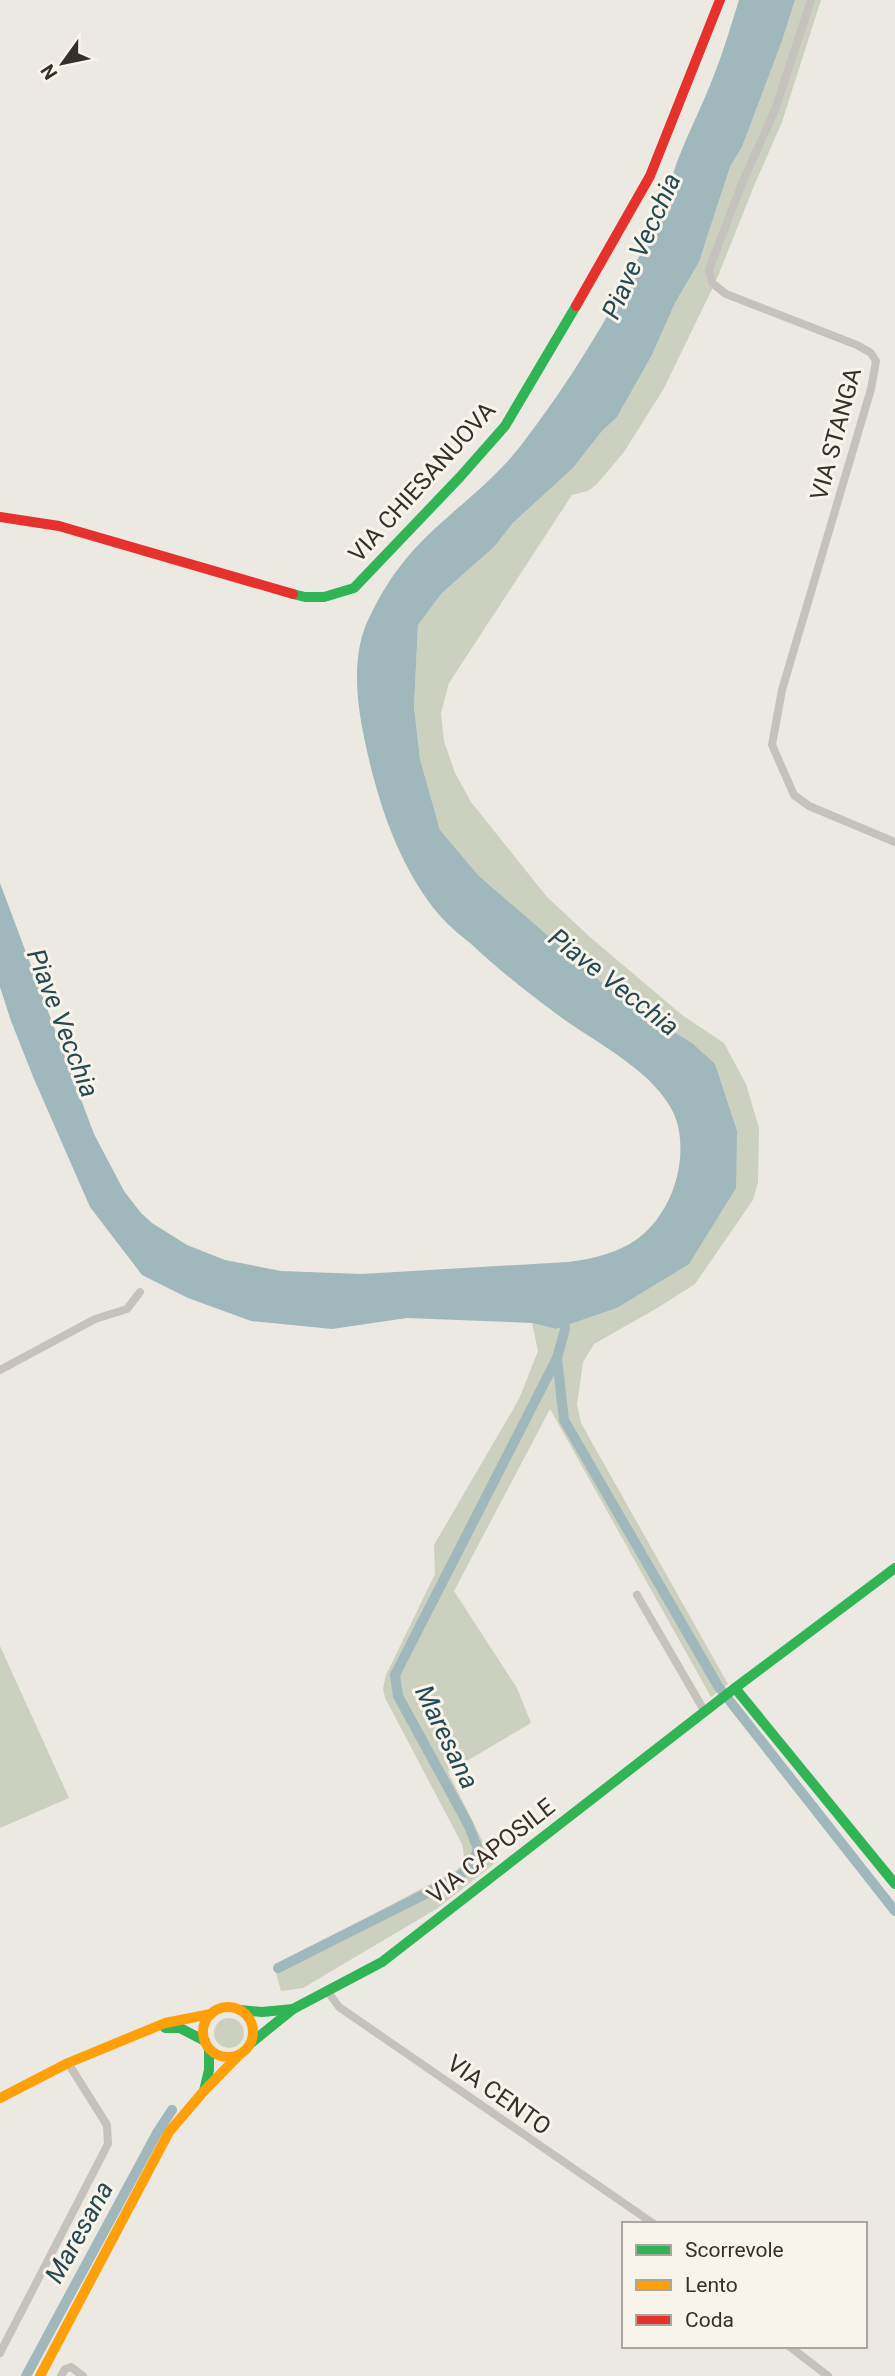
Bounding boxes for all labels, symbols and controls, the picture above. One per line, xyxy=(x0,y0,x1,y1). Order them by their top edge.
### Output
north arrow xyxy=(28,28,98,98)
text: N xyxy=(36,60,62,84)
water label: Piave Vecchia xyxy=(595,168,687,324)
street label: VIA STANGA xyxy=(805,364,867,503)
street label: VIA CHIESANUOVA xyxy=(343,396,501,568)
water label: Piave Vecchia xyxy=(543,922,685,1042)
water label: Piave Vecchia xyxy=(21,945,105,1101)
water label: Maresana xyxy=(409,1680,485,1794)
street label: VIA CAPOSILE xyxy=(422,1793,560,1909)
street label: VIA CENTO xyxy=(442,2049,556,2141)
water label: Maresana xyxy=(39,2176,119,2288)
legend xyxy=(622,2222,867,2348)
text: Scorrevole xyxy=(685,2238,784,2262)
text: Lento xyxy=(685,2273,738,2297)
text: Coda xyxy=(685,2308,734,2332)

